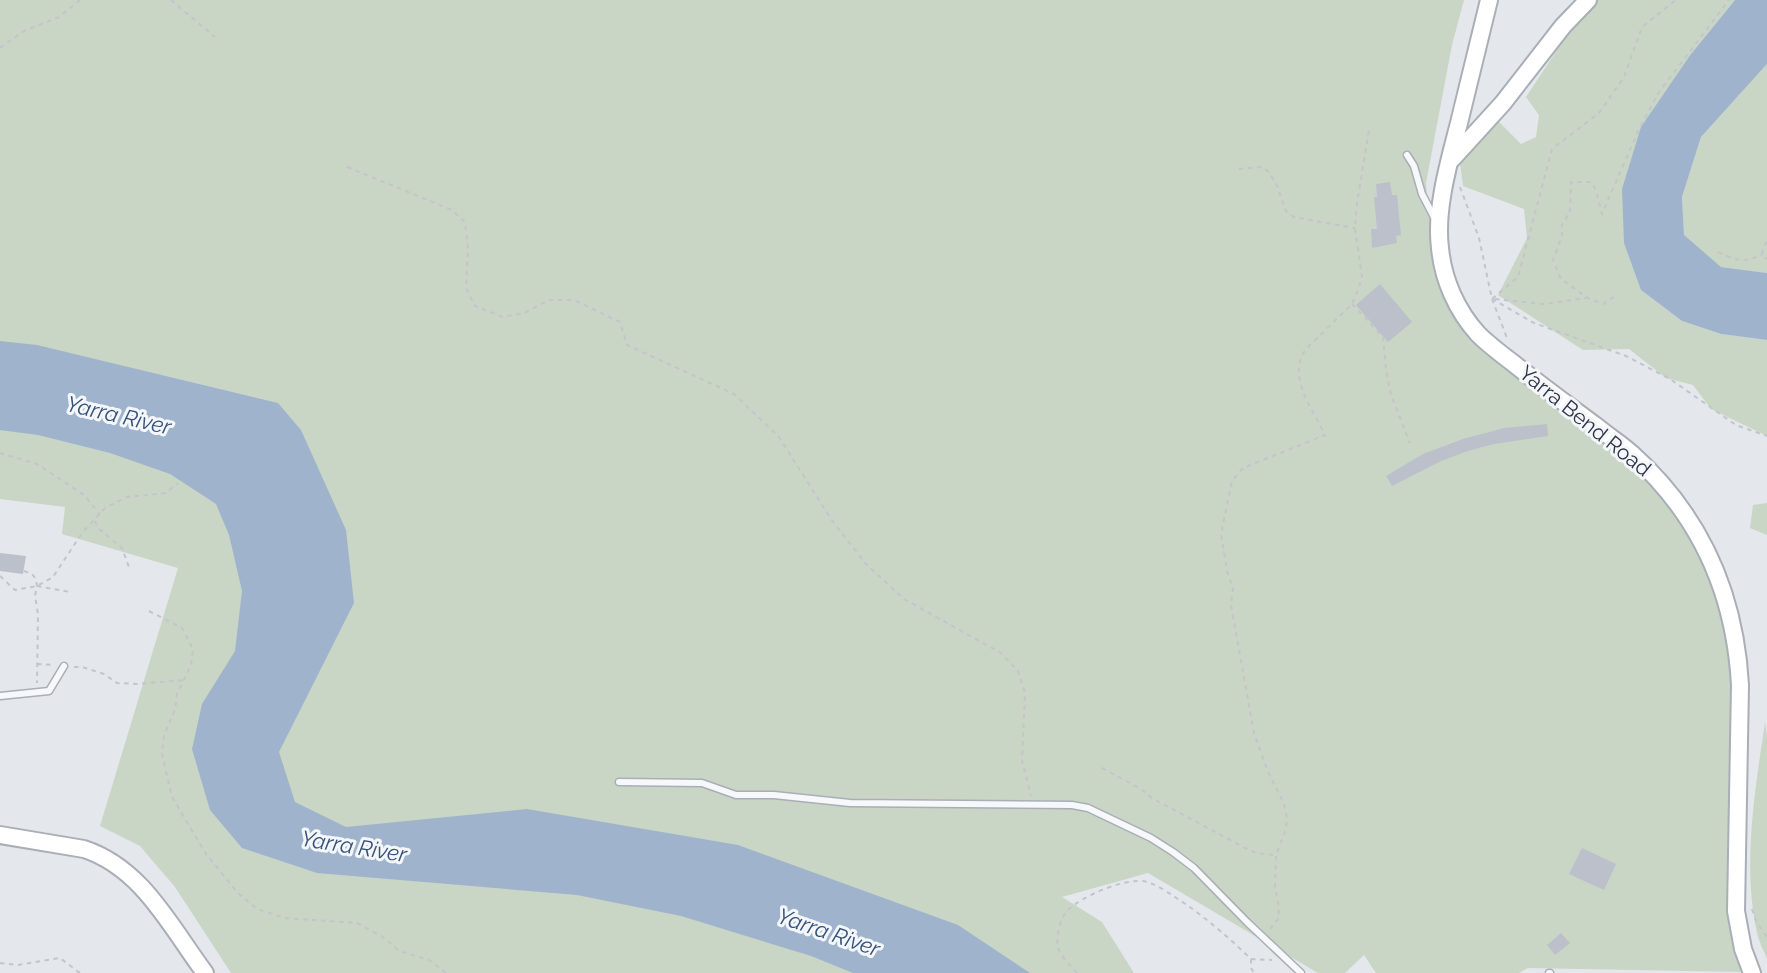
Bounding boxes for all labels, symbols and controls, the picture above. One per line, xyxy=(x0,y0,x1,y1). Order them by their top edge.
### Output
street label: Yarra Bend Road xyxy=(1514,360,1656,481)
water label: Yarra River xyxy=(64,390,175,440)
water label: Yarra River xyxy=(299,825,410,867)
water label: Yarra River xyxy=(774,902,885,962)

